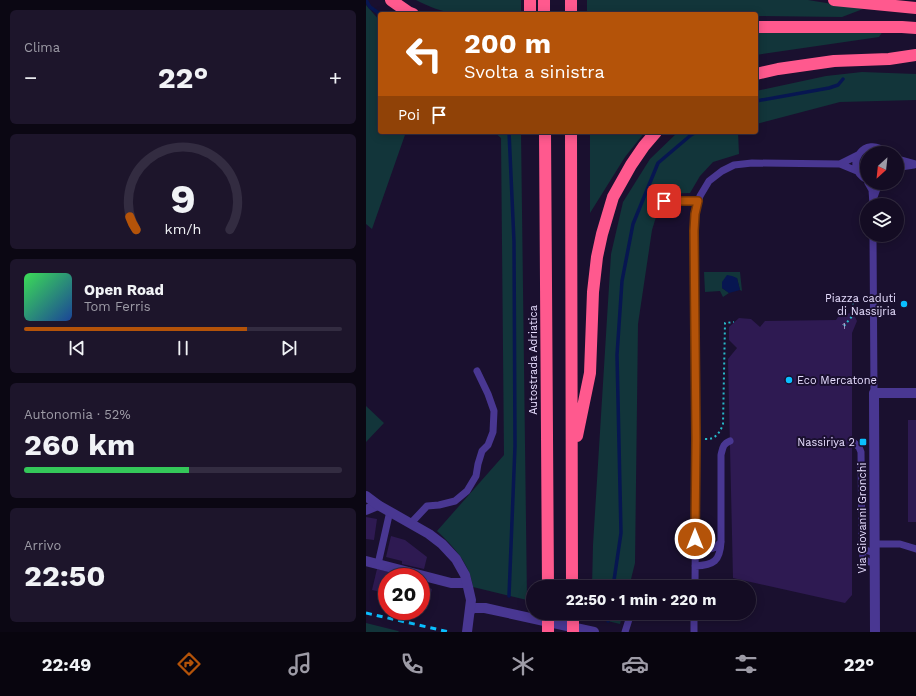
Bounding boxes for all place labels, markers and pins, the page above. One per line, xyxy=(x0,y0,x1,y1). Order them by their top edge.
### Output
pin xyxy=(647,184,681,218)
place label: Piazza caduti di Nassijria xyxy=(825,292,896,318)
marker: Piazza caduti di Nassijria xyxy=(899,299,909,309)
place label: Eco Mercatone xyxy=(797,374,877,387)
marker: Eco Mercatone xyxy=(784,375,794,385)
place label: Nassiriya 2 xyxy=(797,436,855,449)
marker: Nassiriya 2 xyxy=(858,437,868,447)

